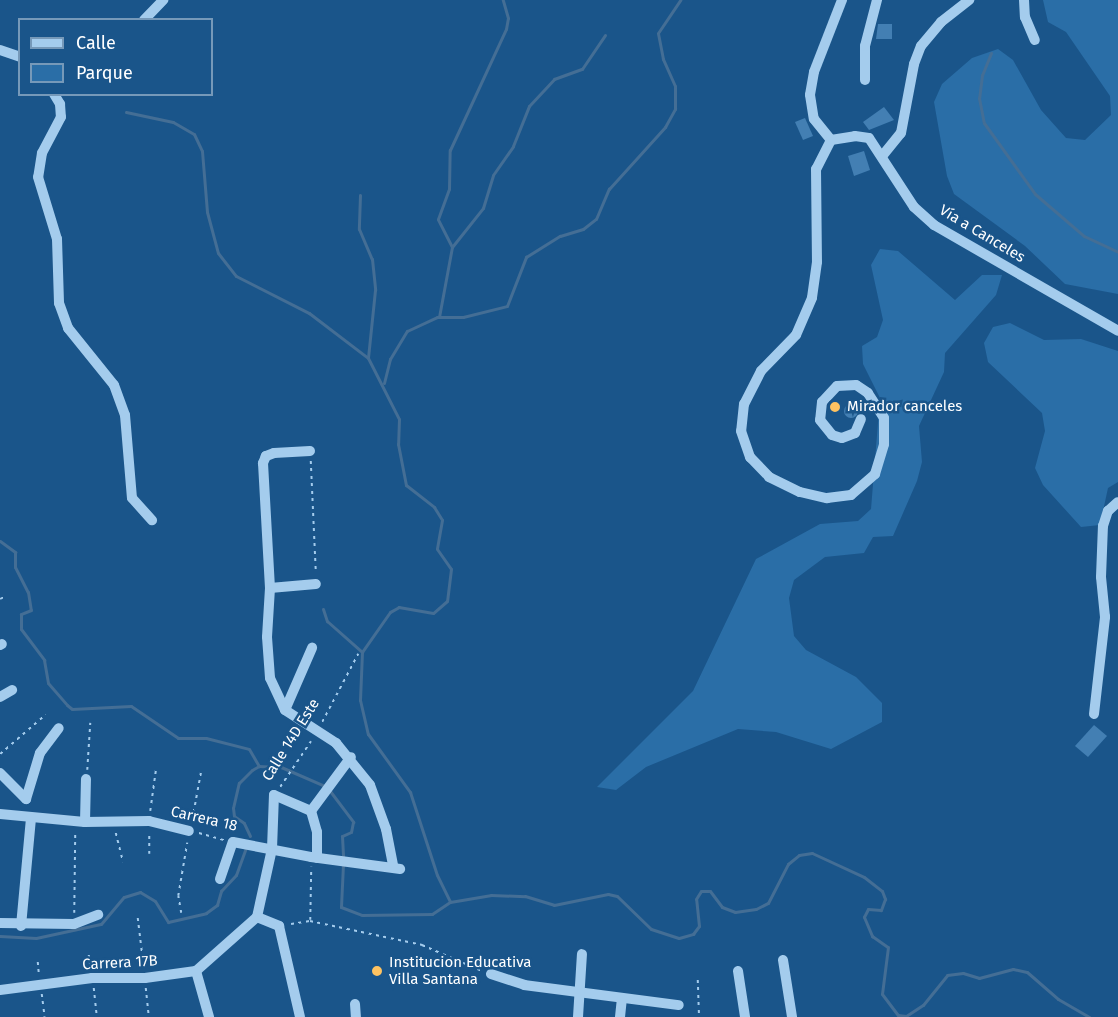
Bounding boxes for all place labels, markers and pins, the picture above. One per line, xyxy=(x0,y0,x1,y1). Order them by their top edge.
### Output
place label: Mirador canceles xyxy=(847,398,962,416)
marker: Mirador canceles xyxy=(828,400,842,414)
place label: Institucion Educativa Villa Santana xyxy=(389,953,531,988)
marker: Institucion Educativa Villa Santana xyxy=(370,964,384,978)

